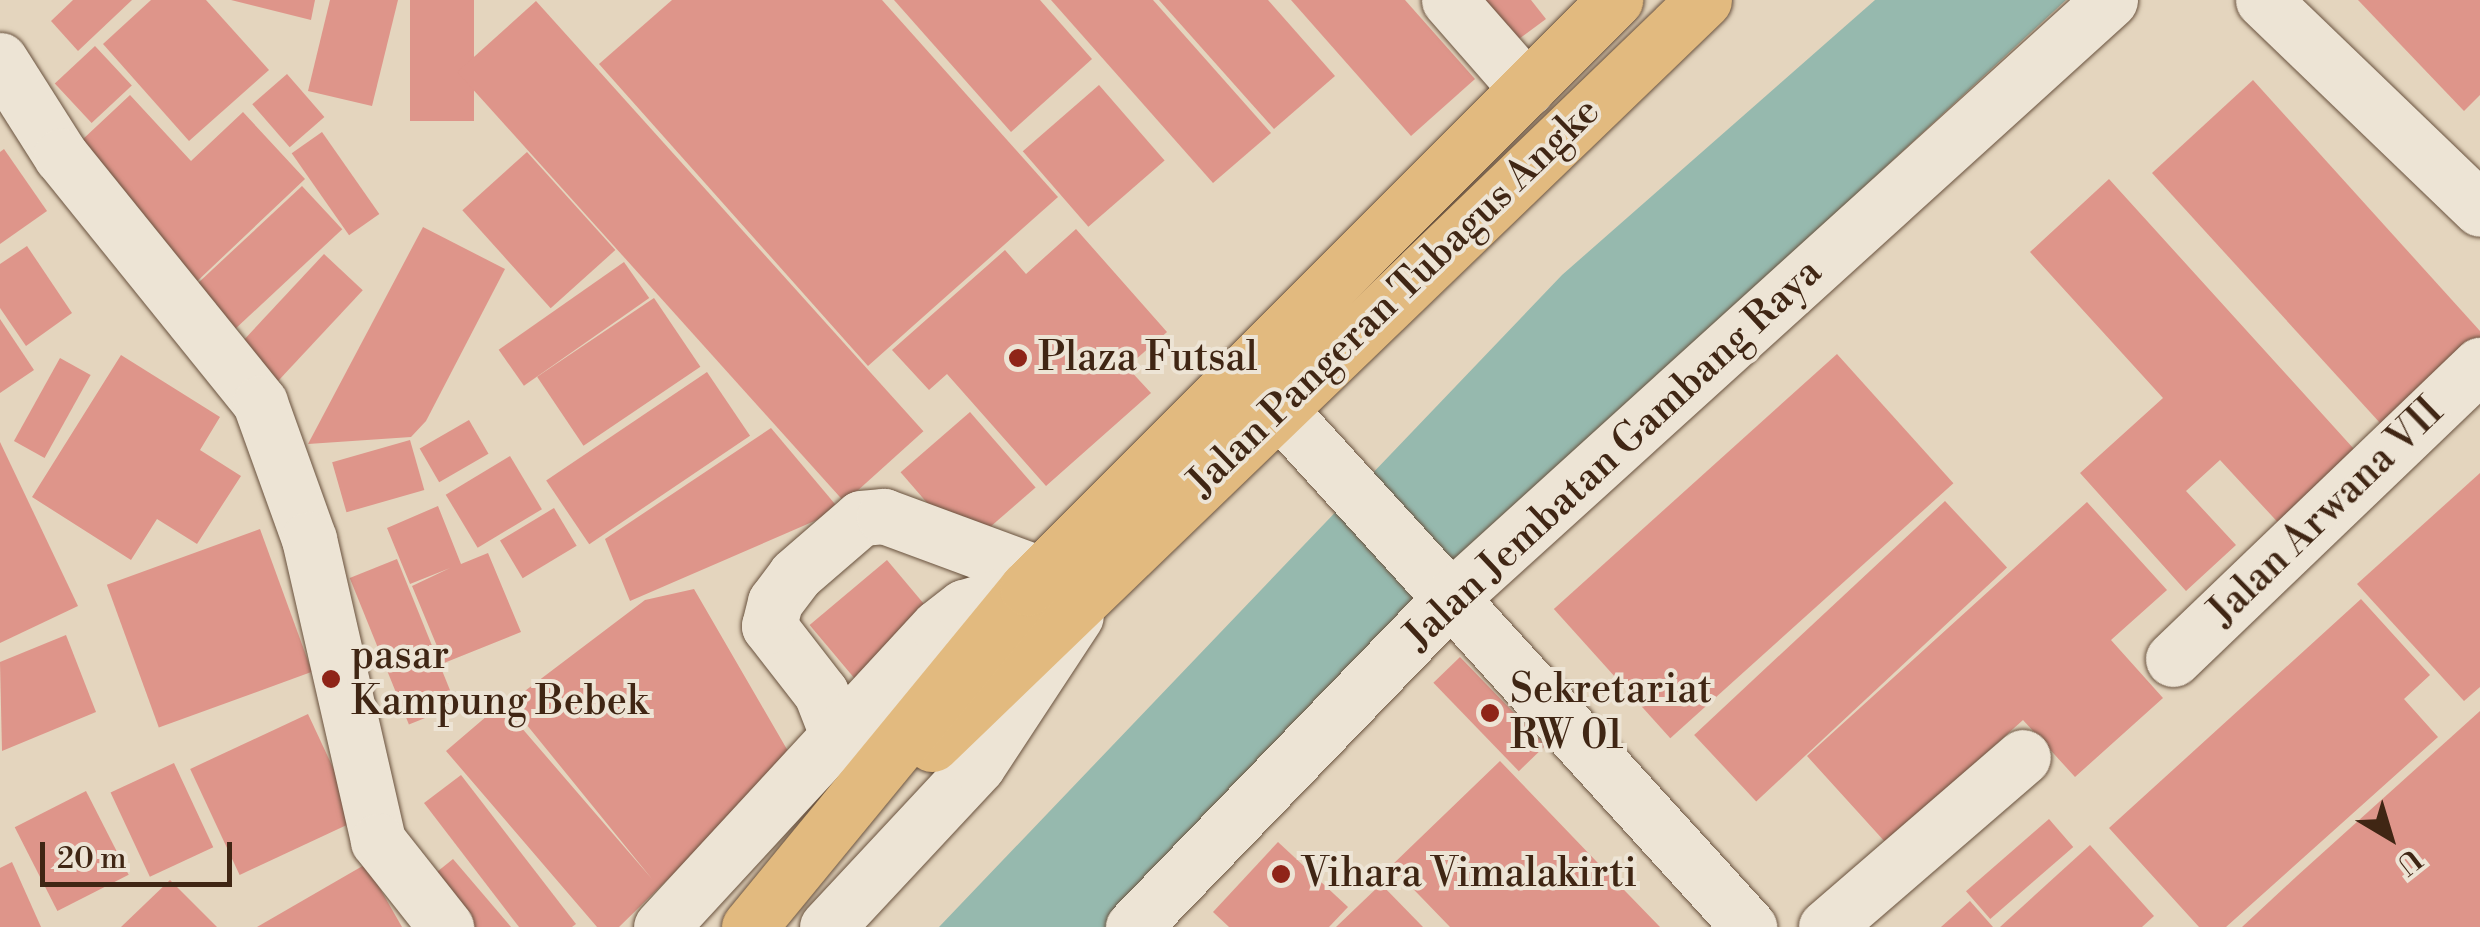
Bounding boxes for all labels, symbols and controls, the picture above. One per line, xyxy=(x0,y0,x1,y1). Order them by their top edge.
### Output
street label: Jalan Pangeran Tubagus Angke xyxy=(1178,88,1610,506)
street label: Jalan Jembatan Gambang Raya xyxy=(1395,248,1831,660)
place label: Plaza Futsal xyxy=(1038,334,1258,382)
marker: Plaza Futsal xyxy=(1007,347,1029,369)
street label: Jalan Arwana VII xyxy=(2199,388,2453,636)
place label: pasar Kampung Bebek xyxy=(351,632,648,726)
place label: Sekretariat RW 01 xyxy=(1510,666,1712,760)
marker: pasar Kampung Bebek xyxy=(320,668,342,690)
marker: Sekretariat RW 01 xyxy=(1479,702,1501,724)
north arrow xyxy=(2340,787,2440,887)
scale bar xyxy=(45,822,238,884)
text: 20 m xyxy=(57,840,126,878)
text: U xyxy=(2389,841,2428,882)
place label: Vihara Vimalakirti xyxy=(1301,850,1637,898)
marker: Vihara Vimalakirti xyxy=(1270,863,1292,885)

